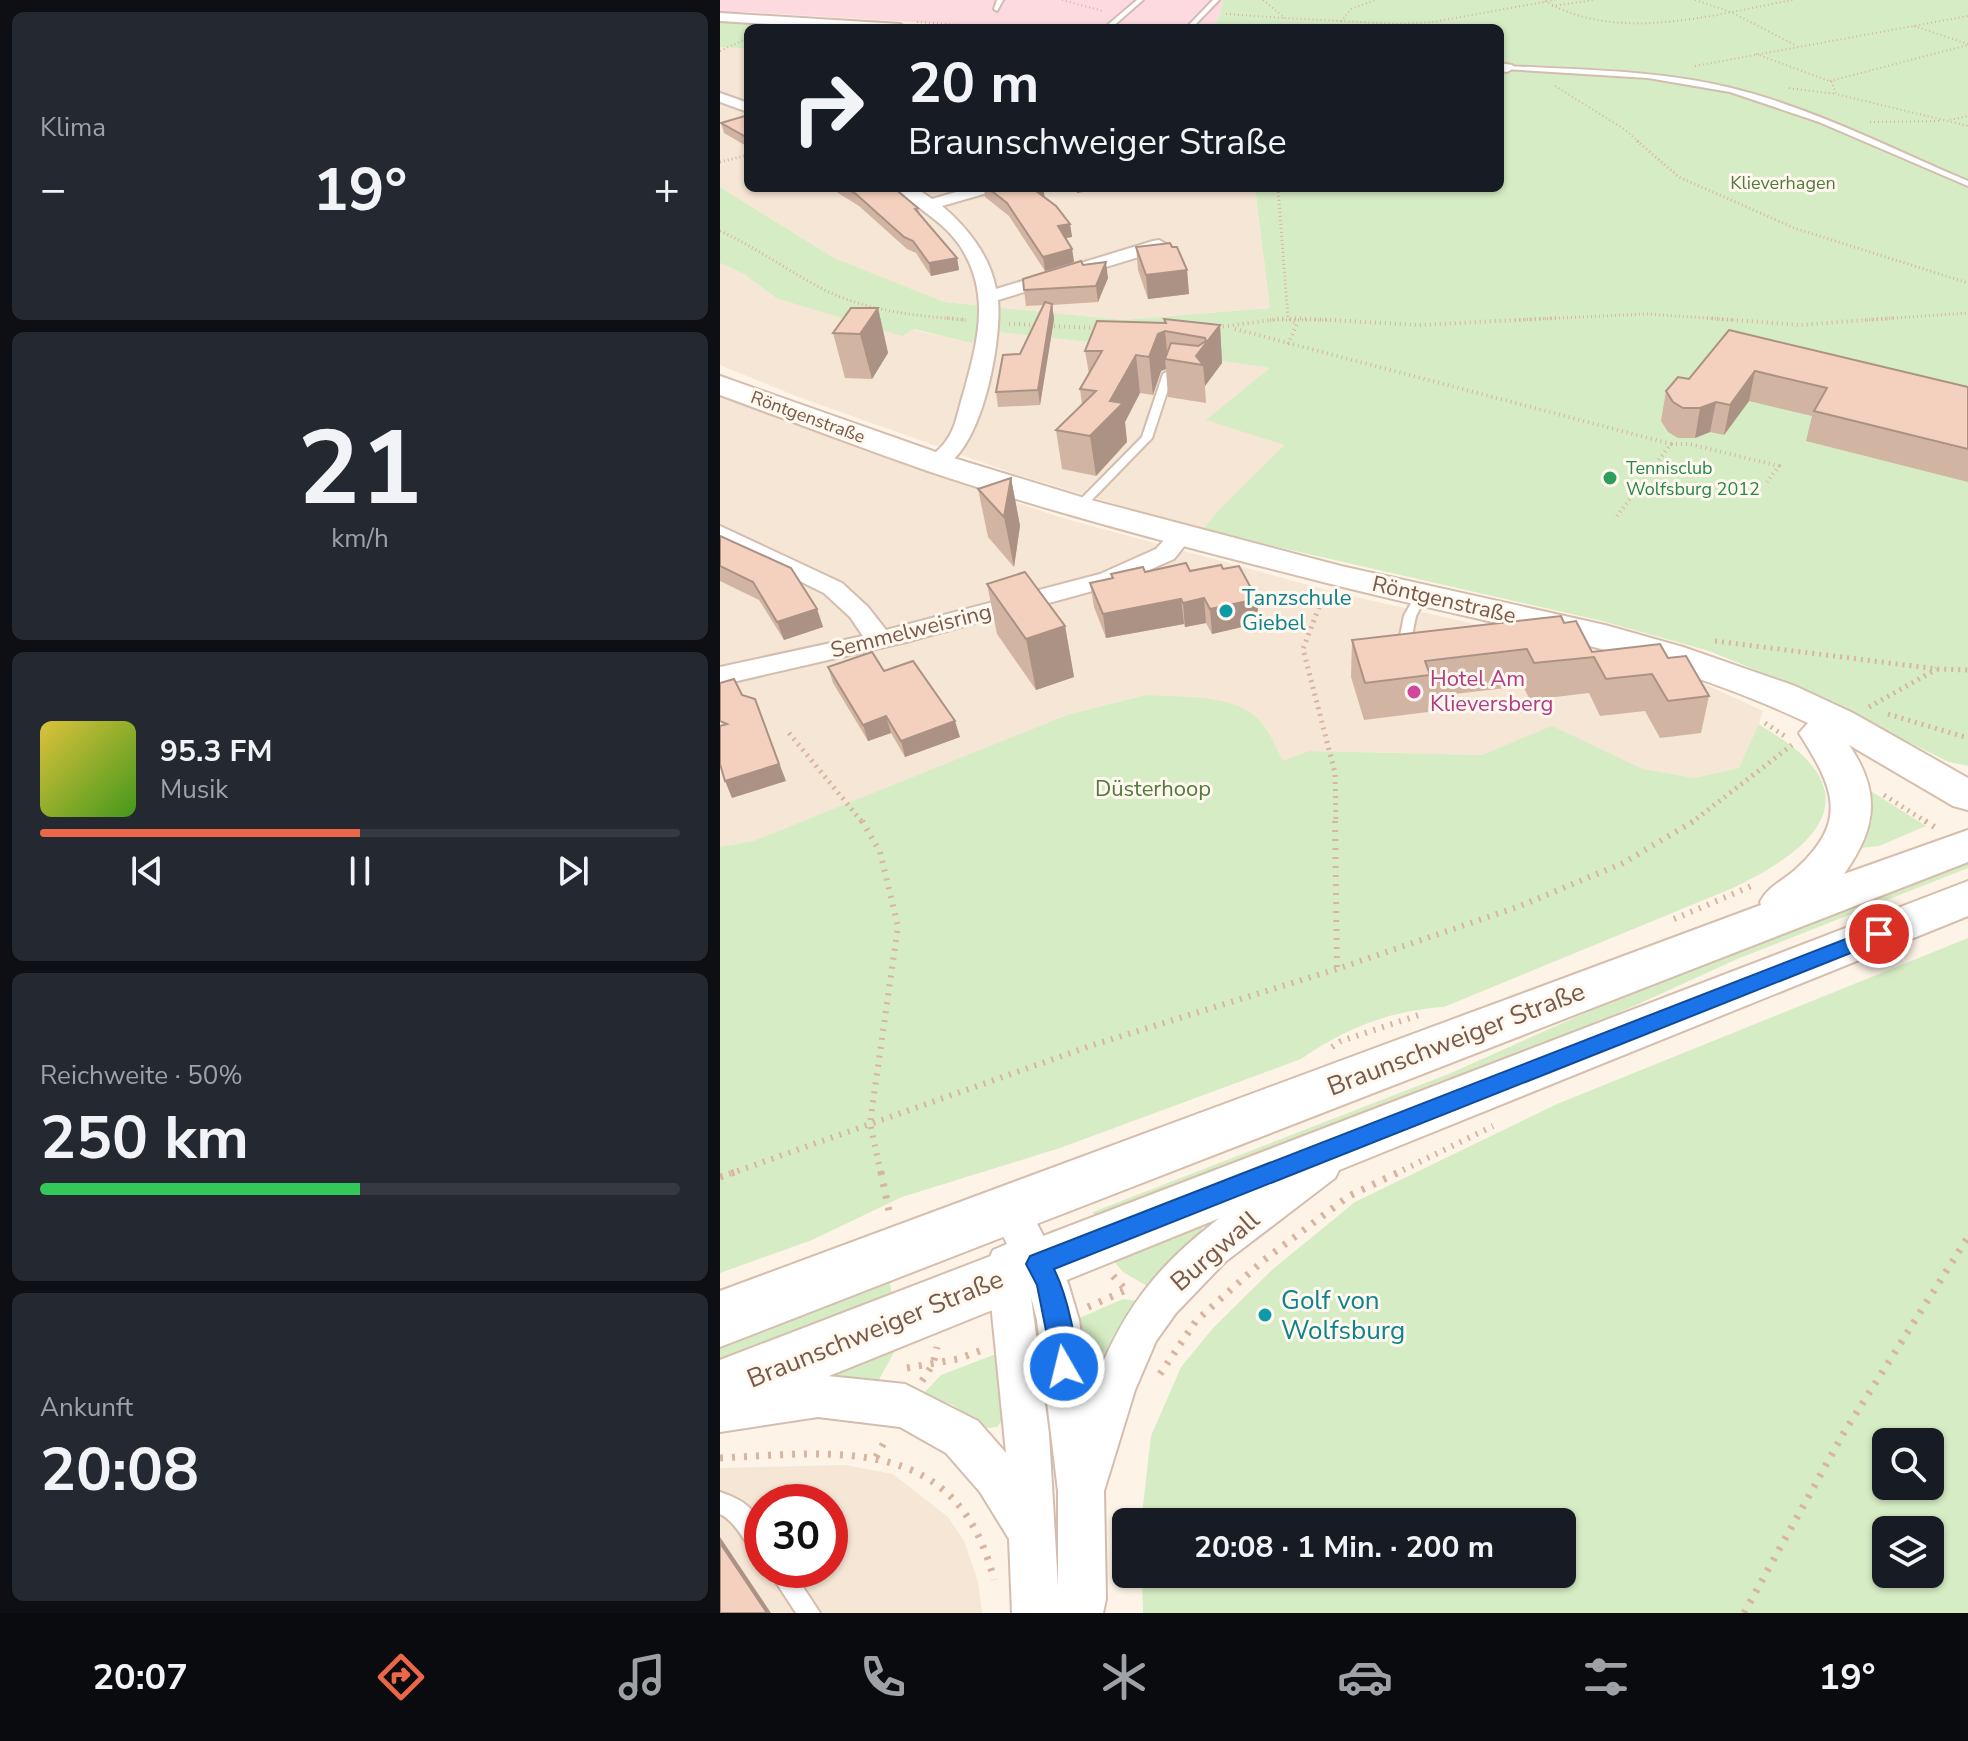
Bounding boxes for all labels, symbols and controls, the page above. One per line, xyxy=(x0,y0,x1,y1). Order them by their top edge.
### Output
text: 20 m xyxy=(908,45,1039,122)
icon: right xyxy=(776,56,880,160)
text: Klima xyxy=(40,110,106,145)
text: Braunschweiger Straße xyxy=(908,118,1287,167)
text: 19° xyxy=(313,149,407,231)
text: − xyxy=(40,160,66,220)
text: + xyxy=(654,160,680,220)
park label: Klieverhagen xyxy=(1730,171,1836,195)
street label: Röntgenstraße xyxy=(747,385,869,449)
text: 21 xyxy=(298,398,422,540)
place label: Tennisclub Wolfsburg 2012 xyxy=(1626,456,1760,501)
marker: Tennisclub Wolfsburg 2012 xyxy=(1601,469,1619,487)
text: km/h xyxy=(331,521,389,556)
street label: Röntgenstraße xyxy=(1369,569,1519,631)
place label: Tanzschule Giebel xyxy=(1242,583,1352,638)
street label: Semmelweisring xyxy=(827,596,995,666)
marker: Tanzschule Giebel xyxy=(1217,602,1235,620)
place label: Hotel Am Klieversberg xyxy=(1430,664,1553,719)
marker: Hotel Am Klieversberg xyxy=(1405,683,1423,701)
text: 95.3 FM xyxy=(160,731,272,772)
text: Musik xyxy=(160,772,228,807)
park label: Düsterhoop xyxy=(1095,774,1211,804)
icon: previous xyxy=(125,849,169,893)
icon: pause xyxy=(338,849,382,893)
icon: next xyxy=(551,849,595,893)
pin xyxy=(1845,900,1913,968)
icon: arrive xyxy=(1857,912,1901,956)
street label: Braunschweiger Straße xyxy=(1322,974,1590,1104)
text: Reichweite · 50% xyxy=(40,1058,243,1093)
text: 250 km xyxy=(40,1097,249,1179)
street label: Burgwall xyxy=(1163,1202,1267,1299)
street label: Braunschweiger Straße xyxy=(742,1262,1008,1396)
place label: Golf von Wolfsburg xyxy=(1281,1283,1405,1348)
marker: Golf von Wolfsburg xyxy=(1256,1306,1274,1324)
position arrow xyxy=(1022,1325,1106,1409)
text: Ankunft xyxy=(40,1390,133,1425)
map controls xyxy=(1872,1428,1944,1588)
button: search xyxy=(1872,1428,1944,1500)
text: 20:08 xyxy=(40,1429,199,1511)
speed limit sign: 30 xyxy=(744,1484,848,1588)
button: layers xyxy=(1872,1516,1944,1588)
text: 20:08 · 1 Min. · 200 m xyxy=(1194,1527,1494,1568)
icon: directions xyxy=(373,1649,429,1705)
icon: music xyxy=(614,1649,670,1705)
icon: phone xyxy=(855,1649,911,1705)
icon: climate xyxy=(1096,1649,1152,1705)
icon: car xyxy=(1337,1649,1393,1705)
icon: filters xyxy=(1578,1649,1634,1705)
text: 20:07 xyxy=(92,1653,188,1702)
text: 19° xyxy=(1819,1653,1875,1702)

